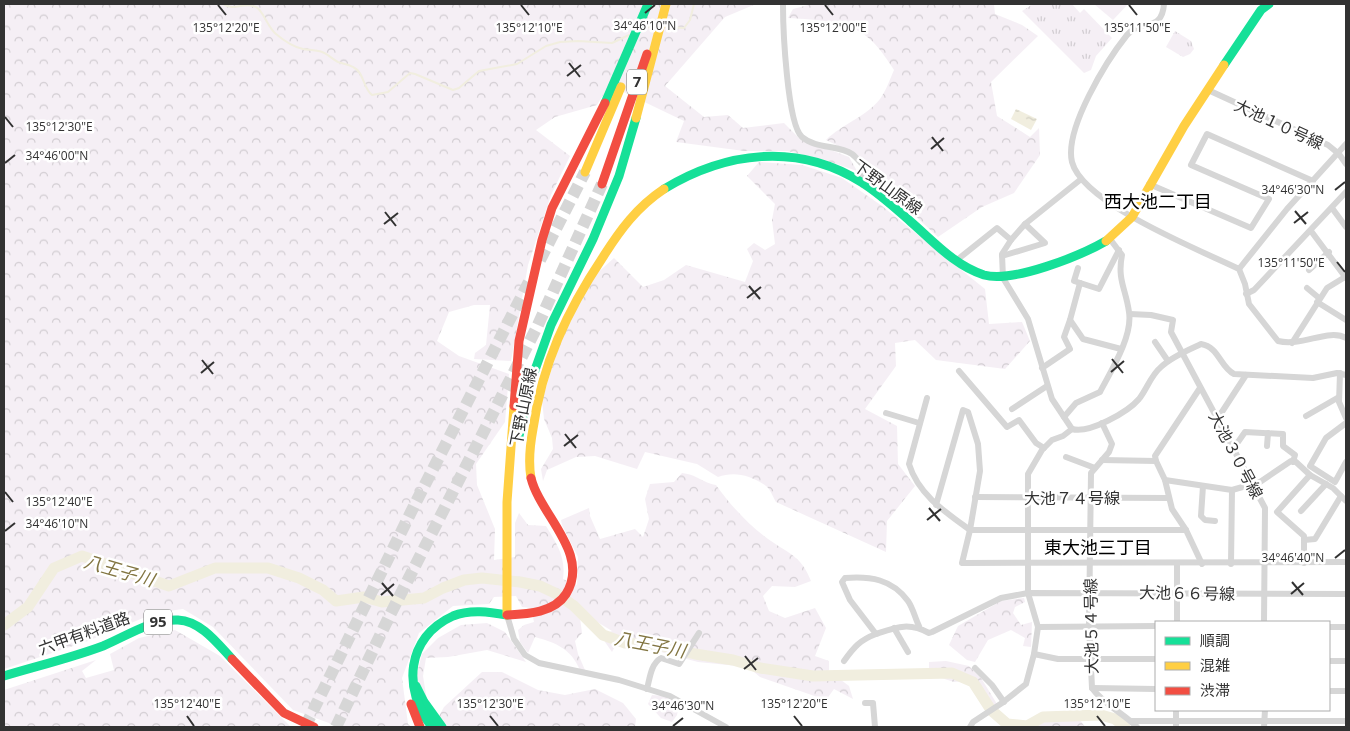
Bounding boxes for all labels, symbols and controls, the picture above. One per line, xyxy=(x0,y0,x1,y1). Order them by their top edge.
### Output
text: 34°46'10"N xyxy=(614,17,676,34)
text: 135°12'20"E xyxy=(192,19,260,36)
text: 135°12'10"E xyxy=(495,19,563,36)
text: 135°12'00"E xyxy=(799,19,867,36)
text: 135°11'50"E xyxy=(1103,19,1171,36)
road number: 7 xyxy=(627,70,647,94)
street label: 大池１０号線 xyxy=(1231,94,1327,154)
text: 135°12'30"E xyxy=(25,118,93,135)
text: 34°46'00"N xyxy=(26,147,88,164)
street label: 下野山原線 xyxy=(849,155,927,219)
text: 34°46'30"N xyxy=(1262,181,1324,198)
district label: 西大池二丁目 xyxy=(1104,189,1212,213)
text: 135°11'50"E xyxy=(1257,254,1325,271)
street label: 下野山原線 xyxy=(505,366,541,448)
street label: 大池３０号線 xyxy=(1204,407,1268,503)
street label: 大池７４号線 xyxy=(1024,487,1120,509)
text: 135°12'40"E xyxy=(25,493,93,510)
text: 34°46'10"N xyxy=(26,515,88,532)
district label: 東大池三丁目 xyxy=(1044,535,1152,559)
water label: 八王子川 xyxy=(81,549,159,592)
text: 34°46'40"N xyxy=(1262,549,1324,566)
street label: 大池５４号線 xyxy=(1079,578,1103,674)
street label: 大池６６号線 xyxy=(1139,581,1235,605)
street label: 六甲有料道路 xyxy=(35,606,133,660)
road number: 95 xyxy=(144,610,172,634)
legend xyxy=(1155,621,1330,711)
water label: 八王子川 xyxy=(613,625,690,663)
text: 順調 xyxy=(1200,630,1230,650)
text: 混雑 xyxy=(1200,655,1230,675)
text: 渋滞 xyxy=(1200,680,1230,700)
text: 135°12'40"E xyxy=(153,695,221,712)
text: 135°12'30"E xyxy=(456,695,524,712)
text: 135°12'20"E xyxy=(760,695,828,712)
text: 135°12'10"E xyxy=(1063,695,1131,712)
text: 34°46'30"N xyxy=(652,697,714,714)

